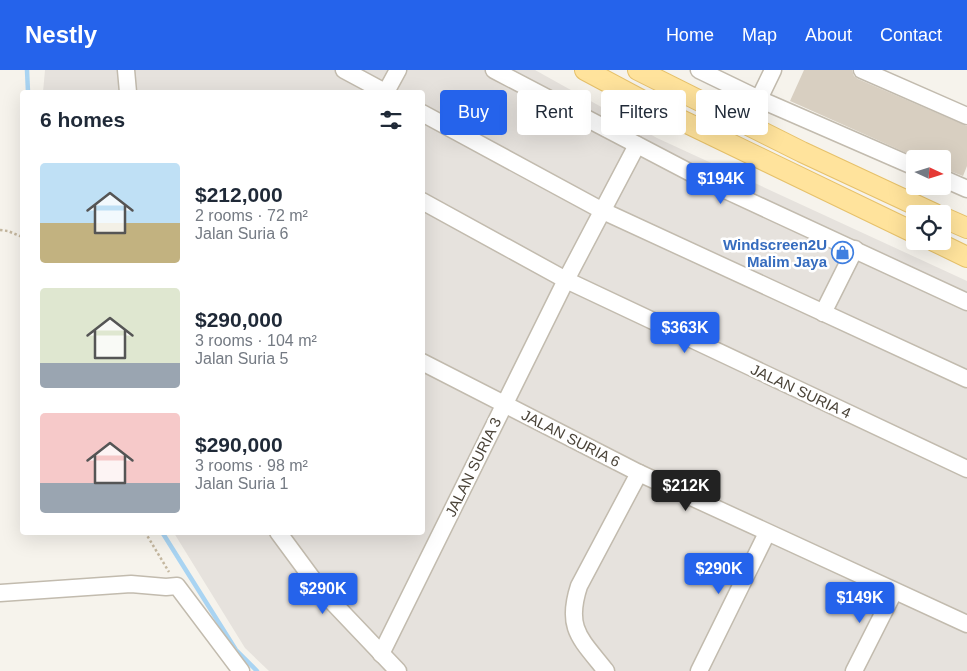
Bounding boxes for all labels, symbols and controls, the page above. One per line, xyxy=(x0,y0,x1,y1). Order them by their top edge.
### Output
text: Nestly xyxy=(25,21,97,48)
text: Home xyxy=(666,25,714,45)
text: Map xyxy=(742,25,777,45)
text: About xyxy=(805,25,852,45)
text: Contact xyxy=(880,25,942,45)
chip: Buy xyxy=(440,90,507,135)
chip: Rent xyxy=(517,90,591,135)
chip: Filters xyxy=(601,90,686,135)
chip: New xyxy=(696,90,768,135)
icon: filters xyxy=(377,106,405,134)
text: 6 homes xyxy=(40,108,125,131)
north arrow xyxy=(906,150,951,195)
map controls xyxy=(906,150,951,250)
pin: $194K xyxy=(686,162,756,205)
text: $194K xyxy=(697,170,745,187)
icon: home xyxy=(80,183,140,243)
text: $212,000 xyxy=(195,183,283,206)
button: locate xyxy=(906,205,951,250)
text: 2 rooms · 72 m² xyxy=(195,207,308,224)
text: Jalan Suria 6 xyxy=(195,225,288,242)
place label: Windscreen2U Malim Jaya xyxy=(723,236,828,270)
shop icon: Windscreen2U Malim Jaya xyxy=(831,241,855,265)
icon: home xyxy=(80,308,140,368)
text: $290,000 xyxy=(195,308,283,331)
pin: $363K xyxy=(650,312,720,354)
text: $363K xyxy=(661,319,709,336)
text: 3 rooms · 104 m² xyxy=(195,332,317,349)
text: Jalan Suria 5 xyxy=(195,350,288,367)
street label: JALAN SURIA 4 xyxy=(748,360,854,422)
street label: JALAN SURIA 6 xyxy=(519,406,623,470)
street label: JALAN SURIA 3 xyxy=(442,415,504,519)
icon: home xyxy=(80,433,140,493)
text: $290,000 xyxy=(195,433,283,456)
text: 3 rooms · 98 m² xyxy=(195,457,308,474)
pin: $212K xyxy=(651,470,721,512)
text: Jalan Suria 1 xyxy=(195,475,288,492)
text: $212K xyxy=(662,477,710,494)
pin: $290K xyxy=(684,552,754,595)
text: $290K xyxy=(695,560,743,577)
pin: $290K xyxy=(288,572,358,615)
text: $290K xyxy=(299,580,347,597)
pin: $149K xyxy=(825,582,895,624)
text: $149K xyxy=(836,589,884,606)

